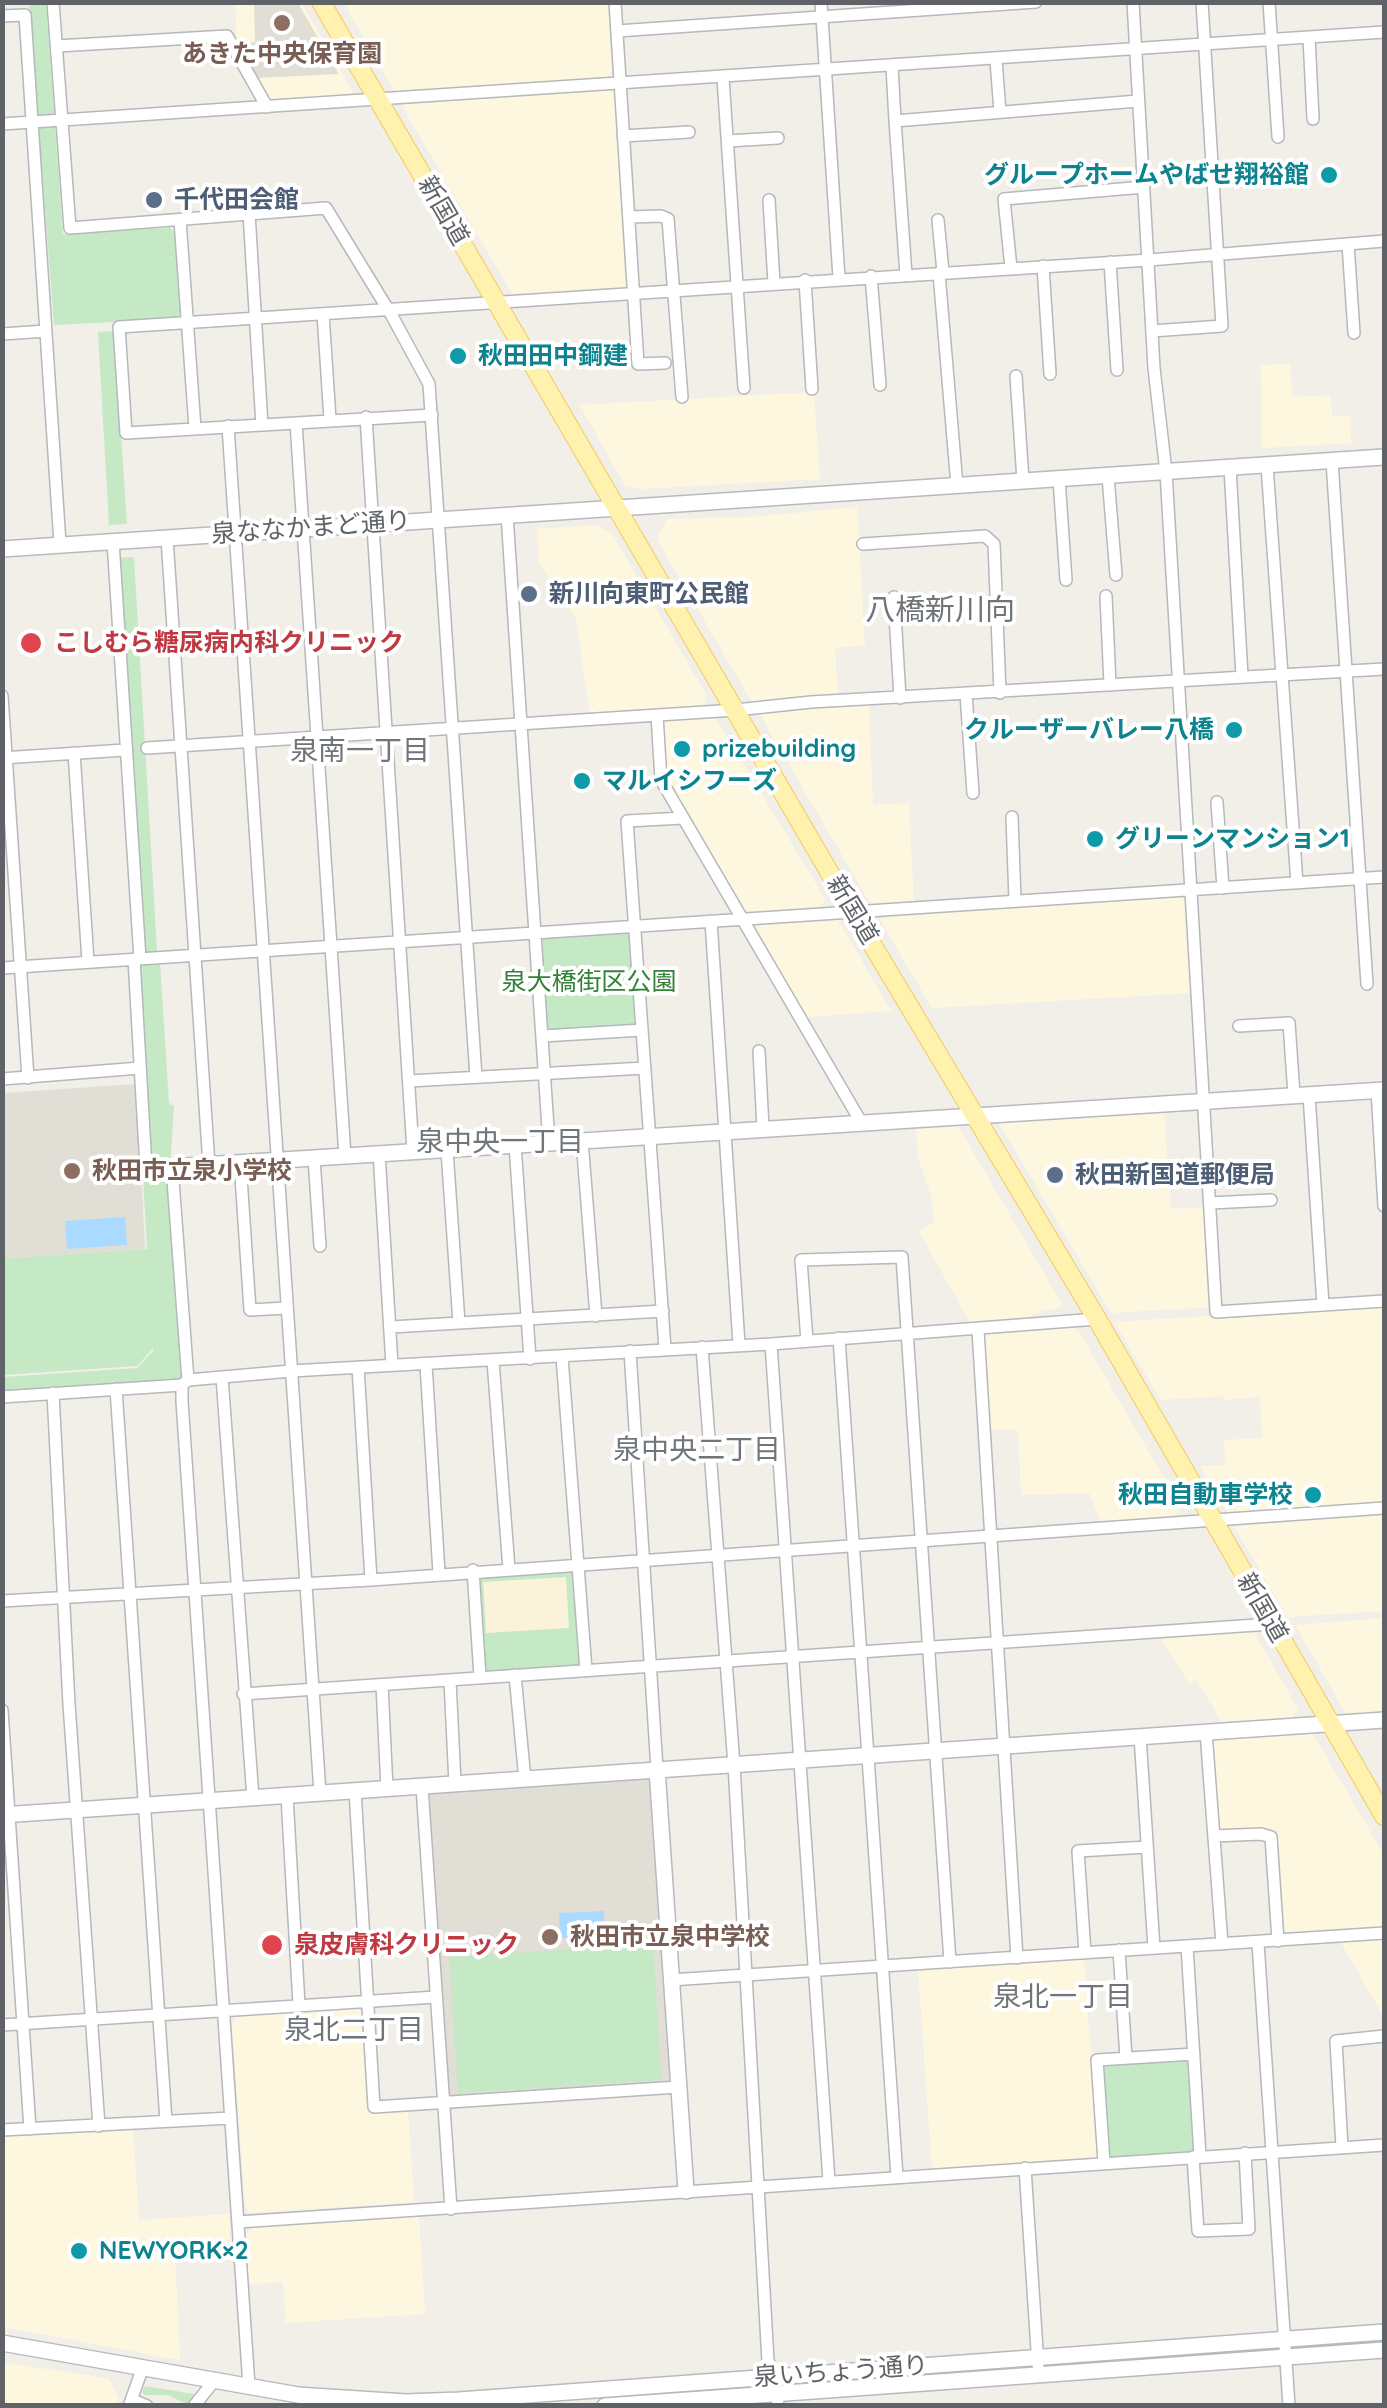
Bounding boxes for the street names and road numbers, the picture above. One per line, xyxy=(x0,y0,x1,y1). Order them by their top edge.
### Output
street label: 新国道 xyxy=(411,171,475,251)
street label: 泉ななかまど通り xyxy=(210,506,412,550)
street label: 新国道 xyxy=(820,870,884,950)
street label: 新国道 xyxy=(1230,1568,1294,1648)
street label: 泉いちょう通り xyxy=(753,2351,929,2393)

